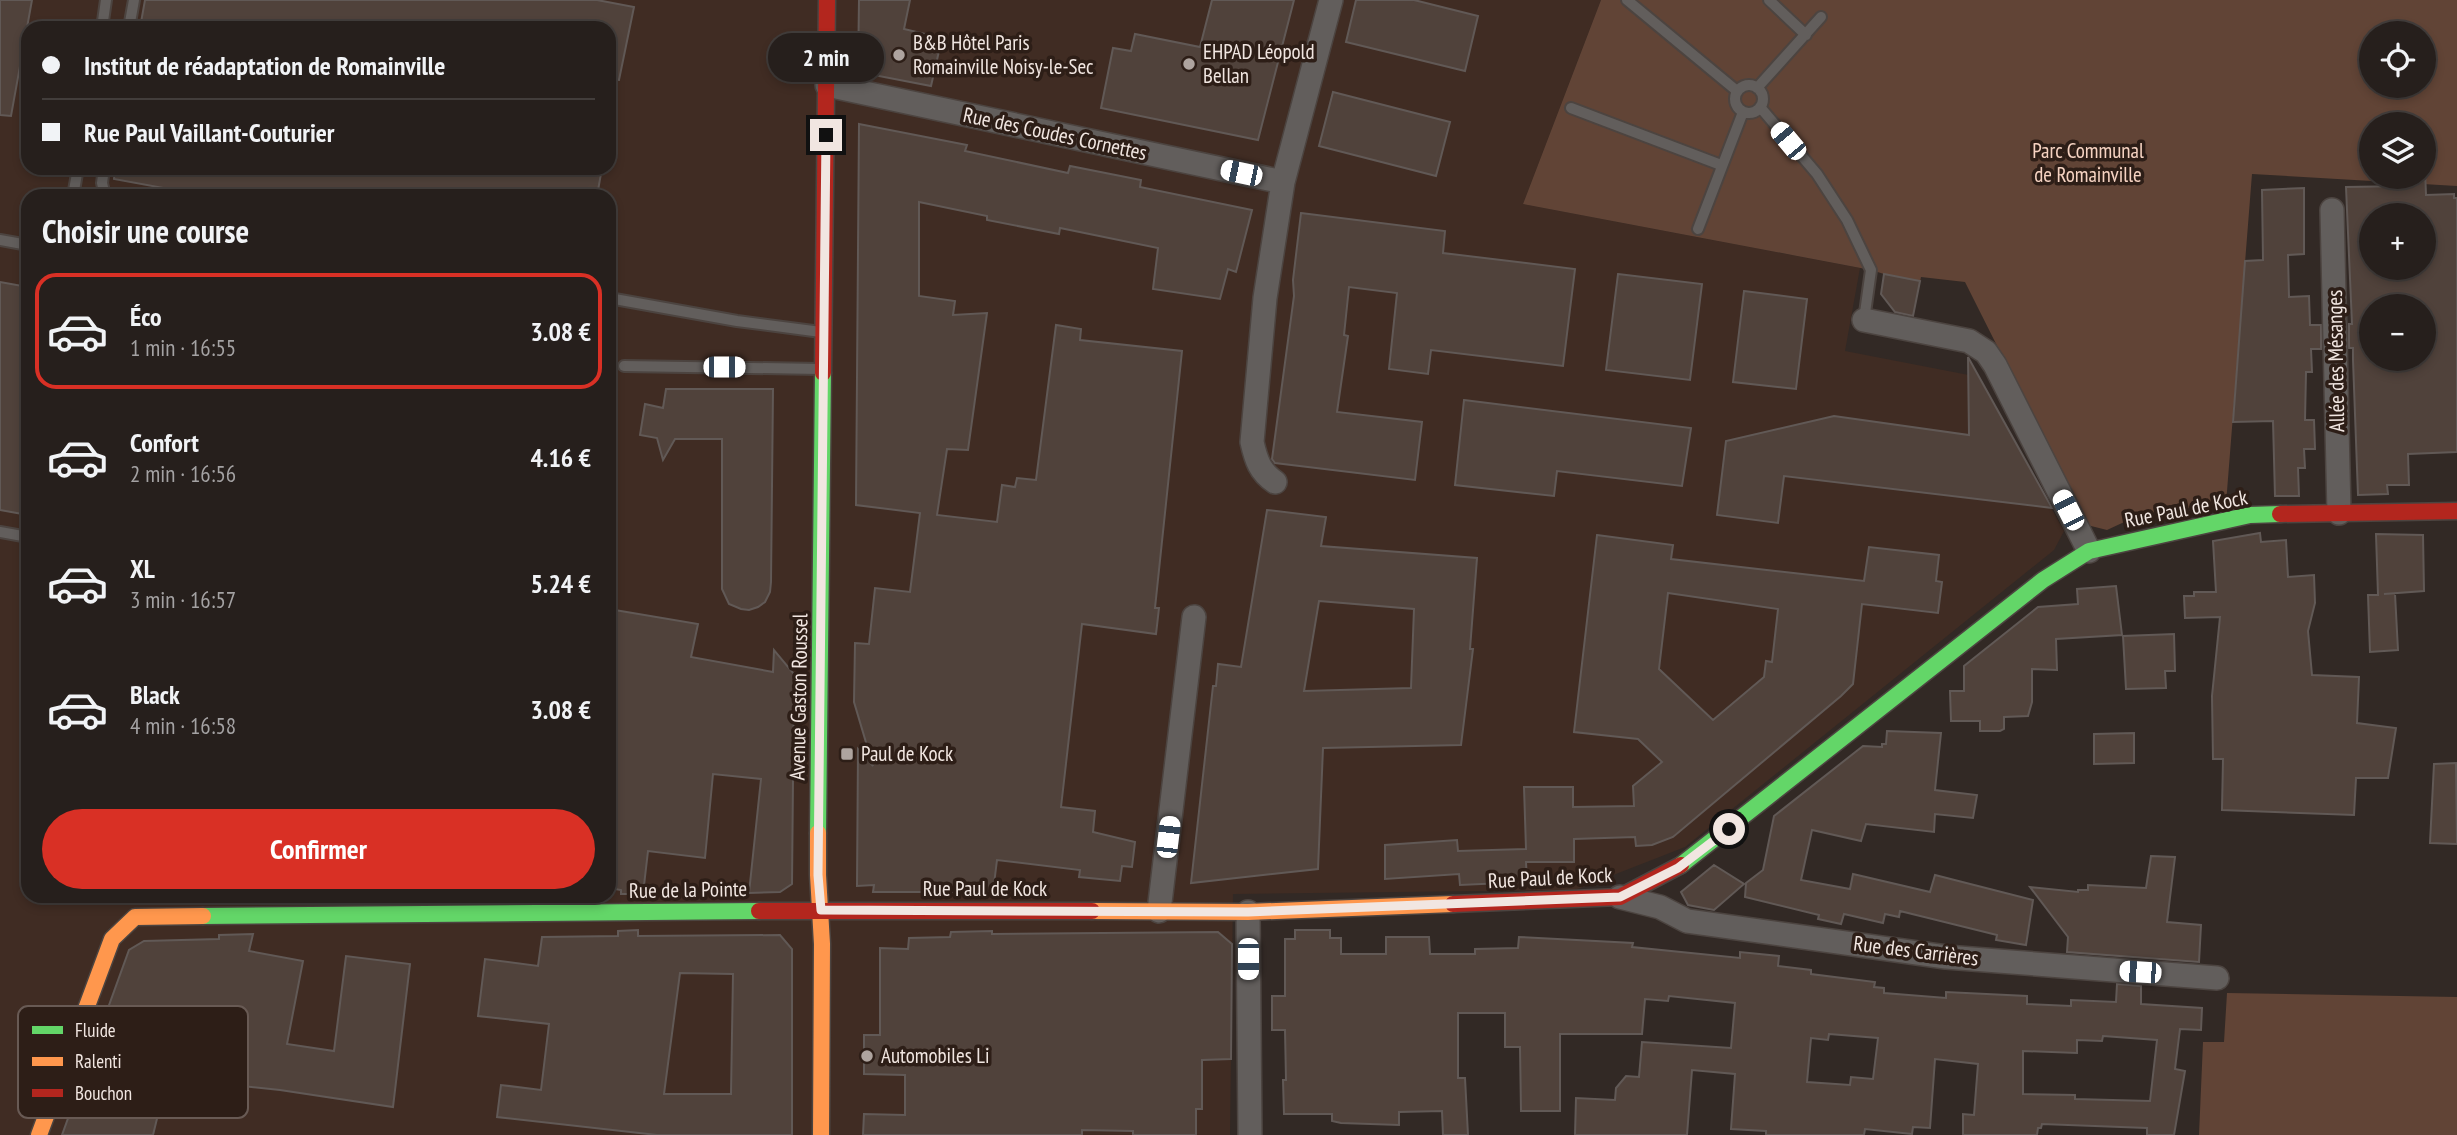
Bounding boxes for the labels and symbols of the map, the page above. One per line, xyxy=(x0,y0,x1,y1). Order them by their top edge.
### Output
place label: B&B Hôtel Paris Romainville Noisy-le-Sec xyxy=(913,29,1094,80)
callout: 2 min xyxy=(768,33,884,82)
place label: EHPAD Léopold Bellan xyxy=(1203,38,1315,89)
marker: B&B Hôtel Paris Romainville Noisy-le-Sec xyxy=(891,47,907,63)
marker: EHPAD Léopold Bellan xyxy=(1181,56,1197,72)
street label: Rue des Coudes Cornettes xyxy=(961,101,1149,166)
car xyxy=(1767,118,1810,164)
route end xyxy=(810,119,842,151)
park label: Parc Communal de Romainville xyxy=(2032,137,2144,188)
car xyxy=(1219,158,1264,188)
street label: Allée des Mésanges xyxy=(2321,290,2350,432)
car xyxy=(704,357,746,378)
street label: Rue Paul de Kock xyxy=(2122,483,2250,534)
car xyxy=(2050,487,2087,533)
street label: Avenue Gaston Roussel xyxy=(784,613,813,781)
place label: Paul de Kock xyxy=(861,740,953,767)
marker: Paul de Kock xyxy=(839,746,855,762)
route start xyxy=(1713,813,1745,845)
car xyxy=(1156,815,1181,859)
street label: Rue Paul de Kock xyxy=(1487,861,1613,894)
street label: Rue de la Pointe xyxy=(629,875,747,904)
street label: Rue Paul de Kock xyxy=(923,875,1047,902)
street label: Rue des Carrières xyxy=(1852,929,1980,972)
car xyxy=(1238,938,1259,980)
car xyxy=(2119,960,2162,984)
legend xyxy=(18,1006,248,1118)
text: Fluide xyxy=(75,1018,116,1042)
place label: Automobiles Li xyxy=(881,1042,990,1069)
marker: Automobiles Li xyxy=(859,1048,875,1064)
text: Ralenti xyxy=(75,1049,122,1073)
text: Bouchon xyxy=(75,1081,132,1105)

